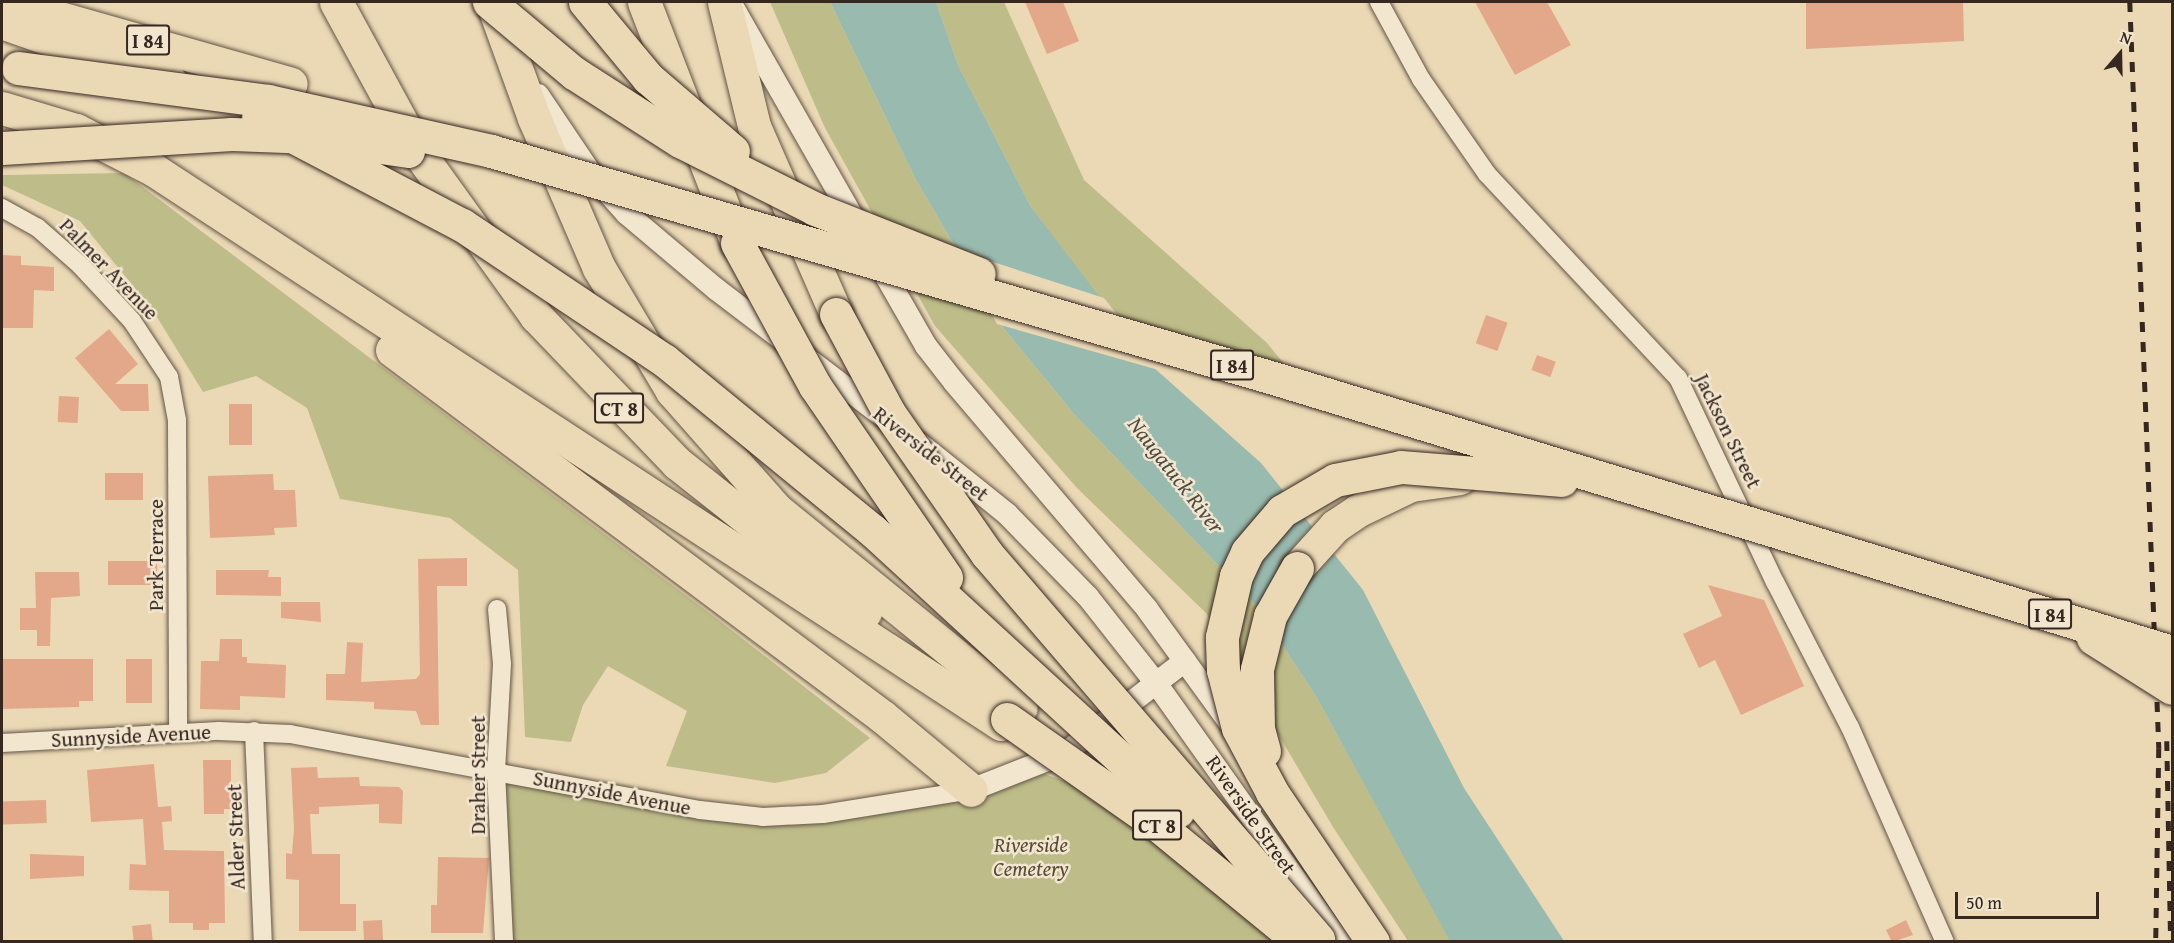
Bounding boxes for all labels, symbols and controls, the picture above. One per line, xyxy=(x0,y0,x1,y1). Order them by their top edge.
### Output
road number: I 84 xyxy=(126,23,170,57)
north arrow xyxy=(2090,24,2150,84)
text: N xyxy=(2117,24,2135,50)
street label: Palmer Avenue xyxy=(54,213,164,325)
road number: I 84 xyxy=(1210,348,1254,382)
street label: Jackson Street xyxy=(1689,369,1767,493)
road number: CT 8 xyxy=(594,391,644,425)
street label: Riverside Street xyxy=(868,401,994,507)
water label: Naugatuck River xyxy=(1122,412,1230,538)
street label: Park Terrace xyxy=(143,499,169,611)
road number: I 84 xyxy=(2028,597,2072,631)
street label: Draher Street xyxy=(465,715,491,835)
street label: Sunnyside Avenue xyxy=(50,719,212,753)
street label: Riverside Street xyxy=(1201,751,1301,879)
street label: Sunnyside Avenue xyxy=(531,765,693,821)
street label: Alder Street xyxy=(222,784,250,890)
road number: CT 8 xyxy=(1132,808,1182,842)
park label: Riverside Cemetery xyxy=(993,832,1069,882)
scale bar xyxy=(1958,880,2102,918)
text: 50 m xyxy=(1966,889,2002,916)

